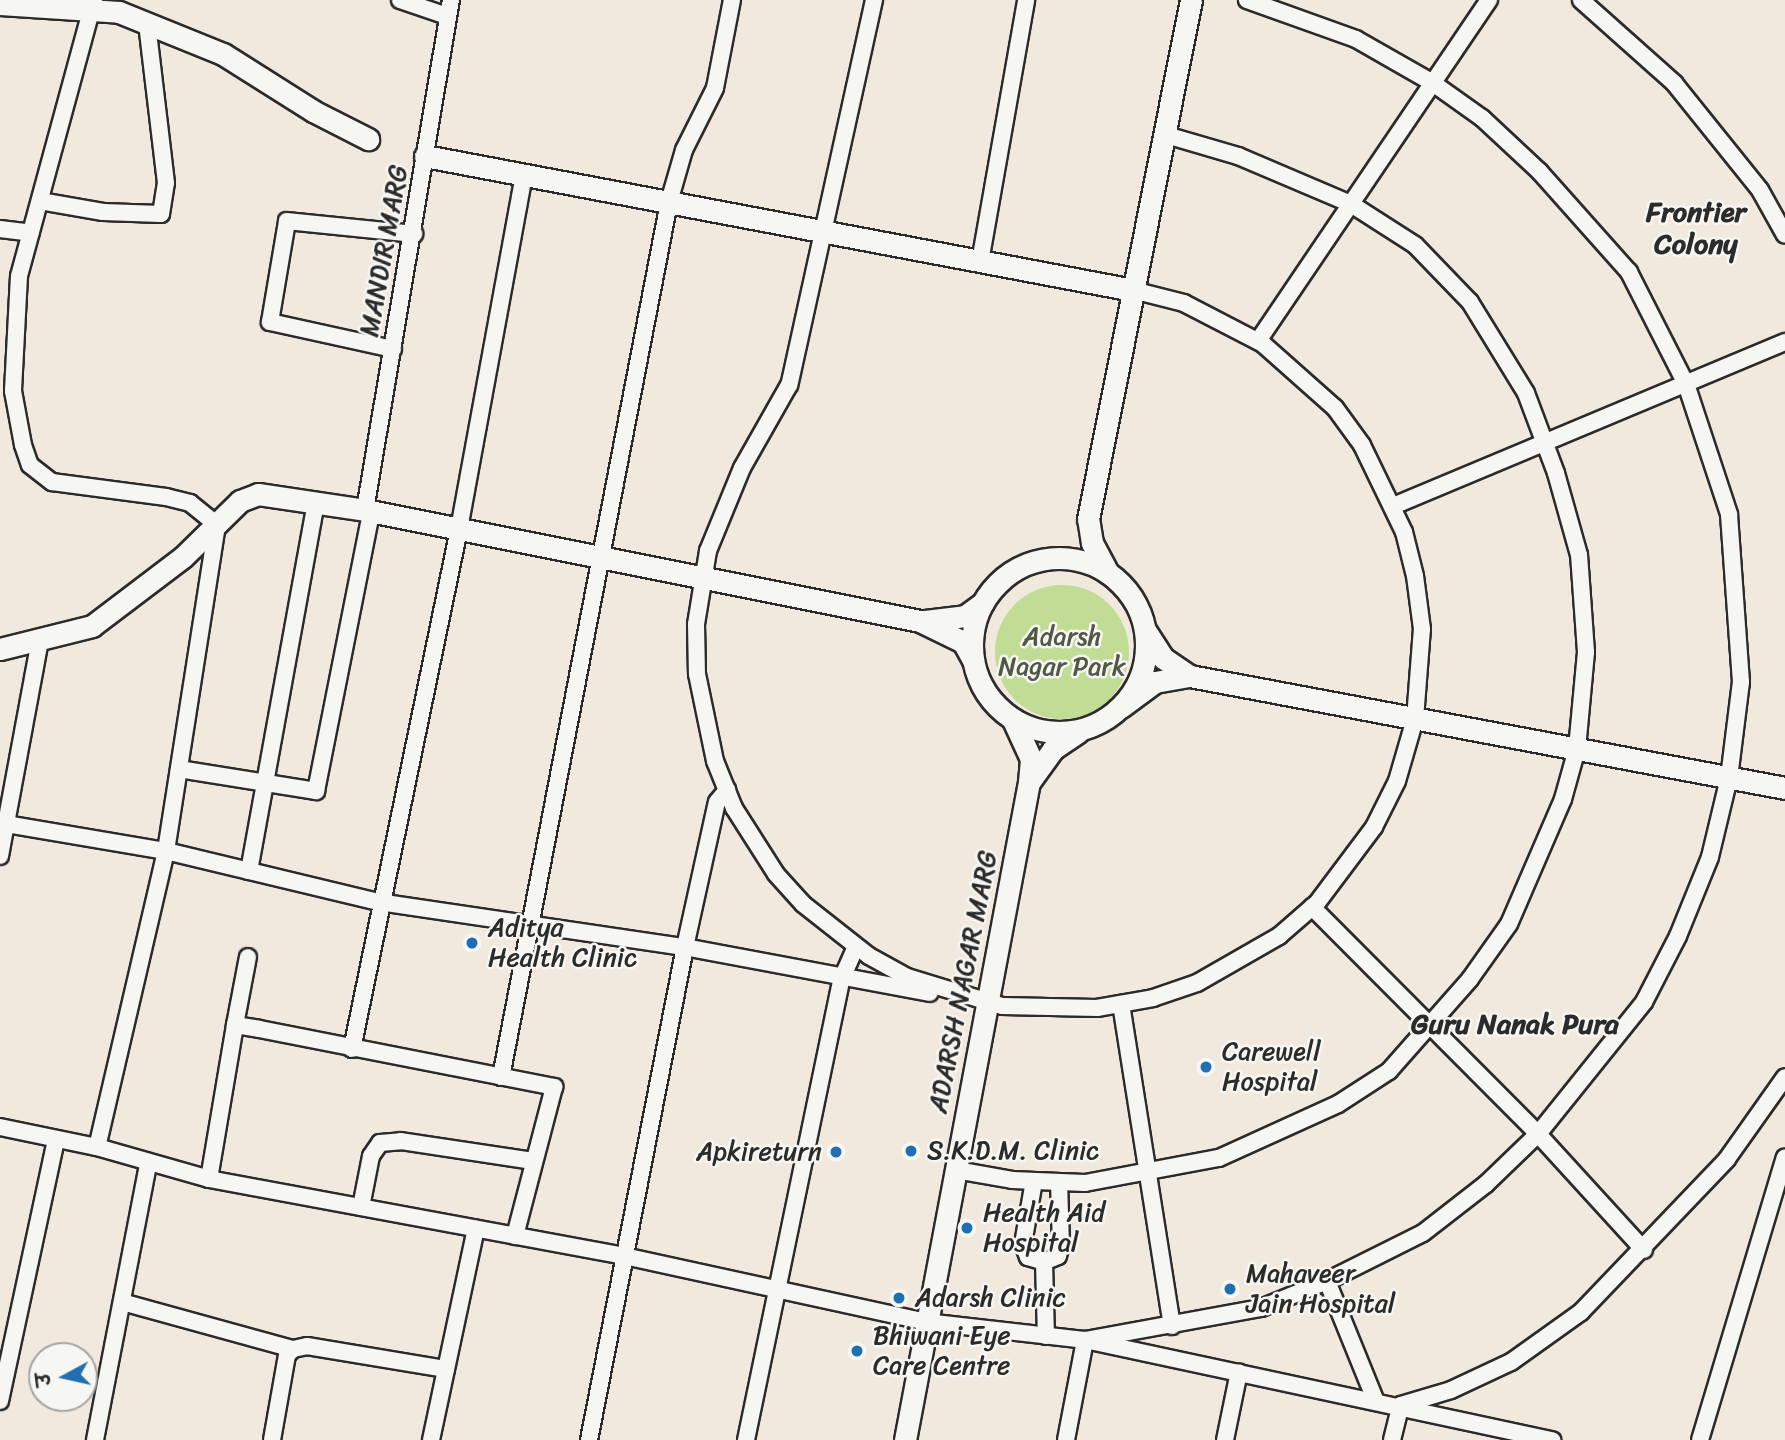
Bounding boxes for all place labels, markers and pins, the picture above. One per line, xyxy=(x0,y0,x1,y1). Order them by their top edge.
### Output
place label: Aditya Health Clinic xyxy=(488,912,637,974)
marker: Aditya Health Clinic xyxy=(462,933,482,953)
place label: Carewell Hospital xyxy=(1222,1036,1321,1098)
marker: Carewell Hospital xyxy=(1196,1057,1216,1077)
place label: S.K.D.M. Clinic xyxy=(927,1135,1099,1167)
place label: Apkireturn xyxy=(696,1136,822,1168)
marker: S.K.D.M. Clinic xyxy=(901,1141,921,1161)
marker: Apkireturn xyxy=(828,1144,844,1160)
place label: Health Aid Hospital xyxy=(983,1197,1105,1258)
marker: Health Aid Hospital xyxy=(957,1218,977,1238)
place label: Mahaveer Jain Hospital xyxy=(1246,1258,1395,1320)
marker: Mahaveer Jain Hospital xyxy=(1220,1279,1240,1299)
place label: Adarsh Clinic xyxy=(915,1282,1065,1314)
marker: Adarsh Clinic xyxy=(889,1288,909,1308)
place label: Bhiwani Eye Care Centre xyxy=(873,1320,1012,1382)
marker: Bhiwani Eye Care Centre xyxy=(847,1341,867,1361)

